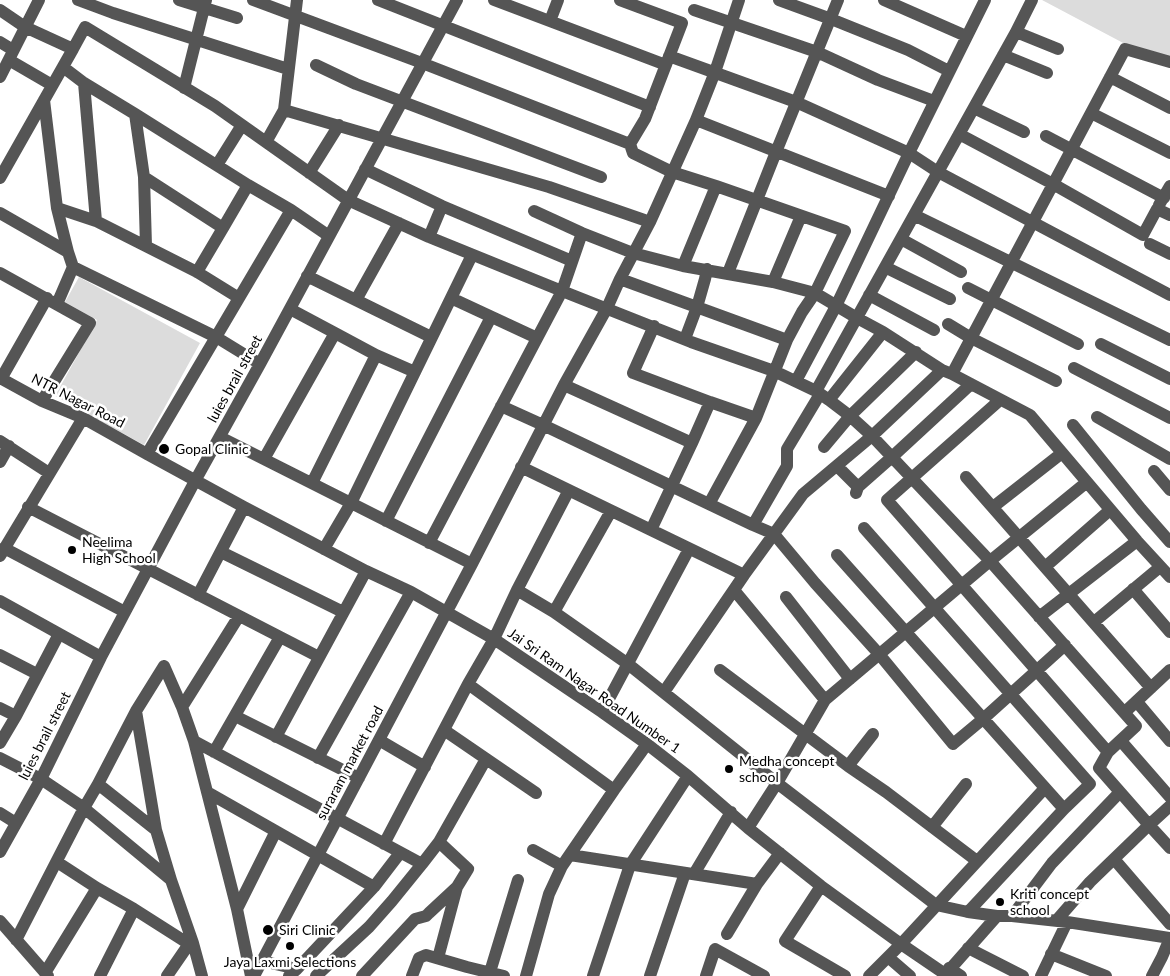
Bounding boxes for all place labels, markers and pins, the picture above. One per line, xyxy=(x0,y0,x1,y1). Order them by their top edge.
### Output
place label: Gopal Clinic xyxy=(175,441,249,457)
marker: Gopal Clinic xyxy=(157,442,171,456)
place label: Neelima High School xyxy=(82,534,156,566)
marker: Neelima High School xyxy=(66,544,78,556)
place label: Medha concept school xyxy=(739,753,834,786)
marker: Medha concept school xyxy=(723,763,735,775)
place label: Kriti concept school xyxy=(1010,886,1089,919)
marker: Kriti concept school xyxy=(994,896,1006,908)
place label: Siri Clinic xyxy=(279,922,336,938)
marker: Siri Clinic xyxy=(261,923,275,937)
marker: Jaya Laxmi Selections xyxy=(284,940,296,952)
place label: Jaya Laxmi Selections xyxy=(224,954,356,970)

